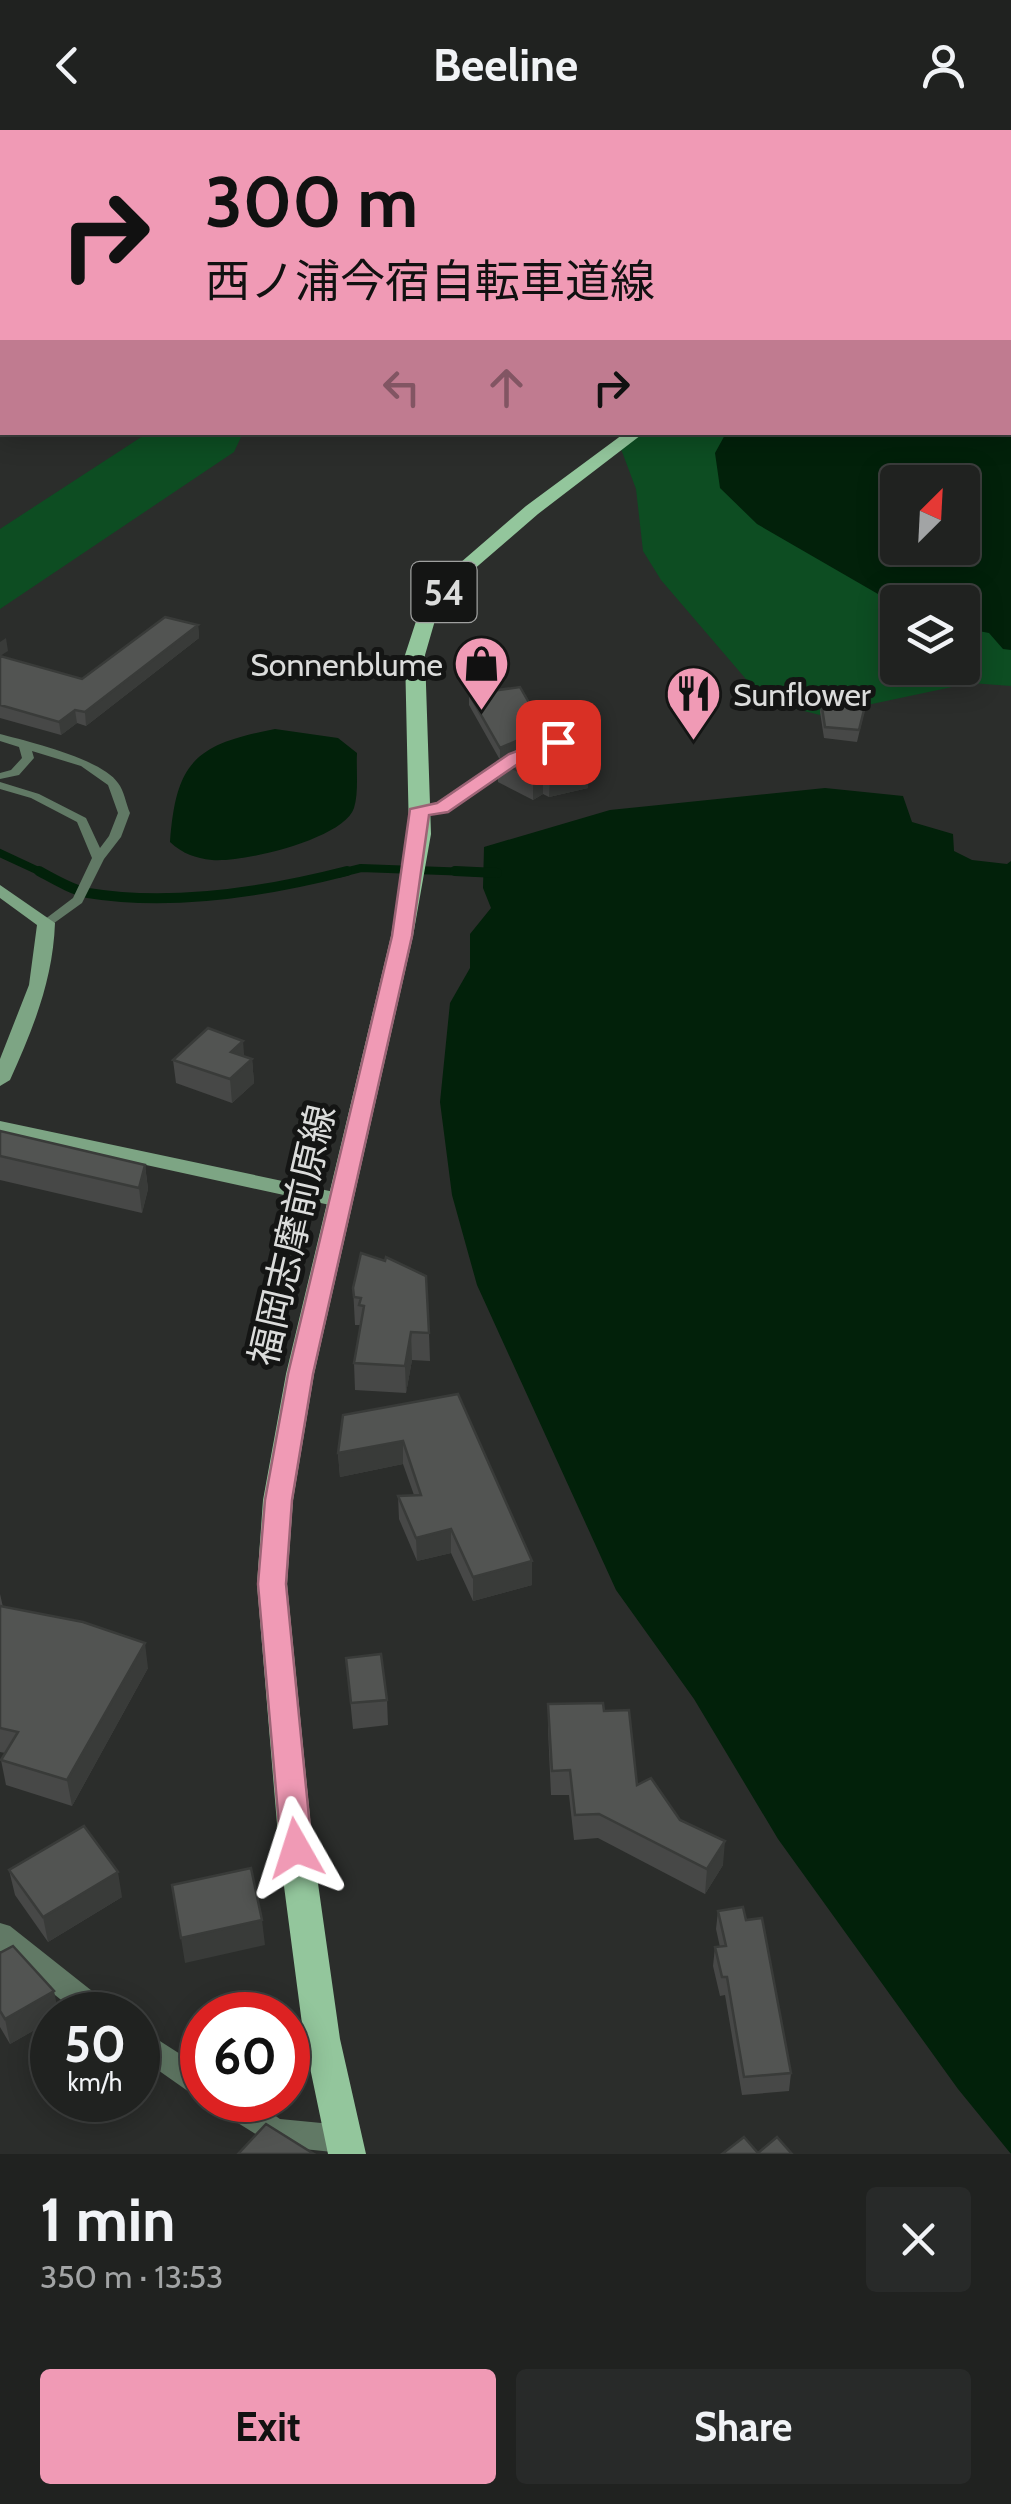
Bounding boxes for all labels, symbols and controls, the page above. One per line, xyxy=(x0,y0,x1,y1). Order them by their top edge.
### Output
icon: back xyxy=(40,38,95,93)
text: Beeline xyxy=(433,38,578,92)
icon: person xyxy=(916,38,971,93)
text: 300 m xyxy=(205,159,418,245)
icon: right xyxy=(40,170,170,300)
text: 西ノ浦今宿自転車道線 xyxy=(205,254,655,308)
icon: left xyxy=(374,360,429,415)
icon: ahead xyxy=(479,360,534,415)
icon: right xyxy=(584,360,639,415)
north arrow xyxy=(880,465,980,565)
map controls xyxy=(880,465,980,685)
road number: 54 xyxy=(412,562,476,622)
button: layers xyxy=(880,585,980,685)
shop icon: Sonnenblume xyxy=(452,634,512,713)
place label: Sonnenblume xyxy=(250,645,443,684)
restaurant icon: Sunflower xyxy=(664,664,724,743)
place label: Sunflower xyxy=(733,675,872,714)
pin xyxy=(516,700,601,785)
icon: arrive xyxy=(531,715,586,770)
street label: 福岡志摩前原線 xyxy=(239,1100,345,1370)
position arrow xyxy=(244,1796,348,1900)
speed limit sign: 60 xyxy=(180,1992,310,2122)
text: 50 xyxy=(64,2014,126,2075)
text: km/h xyxy=(68,2067,122,2097)
text: 1 min xyxy=(40,2183,175,2256)
button: close xyxy=(866,2187,971,2292)
text: 350 m · 13:53 xyxy=(40,2257,223,2296)
button: Exit xyxy=(40,2369,496,2484)
button: Share xyxy=(516,2369,971,2484)

